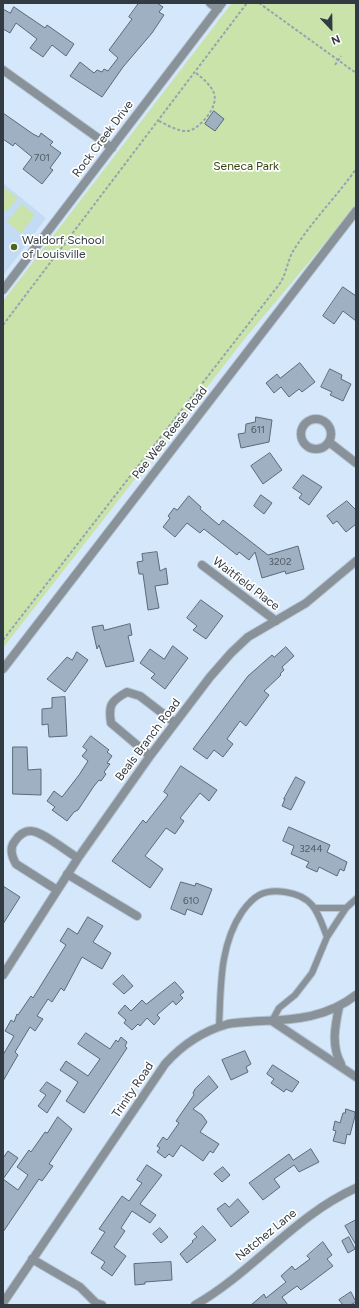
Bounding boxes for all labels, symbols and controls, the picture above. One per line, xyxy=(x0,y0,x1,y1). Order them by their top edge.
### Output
north arrow xyxy=(311,8,351,48)
text: N xyxy=(329,32,342,47)
street label: Rock Creek Drive xyxy=(70,98,136,180)
house number: 701 xyxy=(34,152,50,164)
park label: Seneca Park xyxy=(213,159,279,173)
place label: Waldorf School of Louisville xyxy=(22,233,104,261)
marker: Waldorf School of Louisville xyxy=(9,242,19,252)
street label: Pee Wee Reese Road xyxy=(129,384,211,482)
house number: 611 xyxy=(251,424,265,436)
street label: Waitfield Place xyxy=(210,554,282,614)
house number: 3202 xyxy=(268,556,292,568)
street label: Beals Branch Road xyxy=(112,696,184,784)
house number: 3244 xyxy=(299,843,323,855)
house number: 610 xyxy=(183,895,199,907)
street label: Trinity Road xyxy=(109,1060,157,1120)
street label: Natchez Lane xyxy=(233,1206,299,1264)

